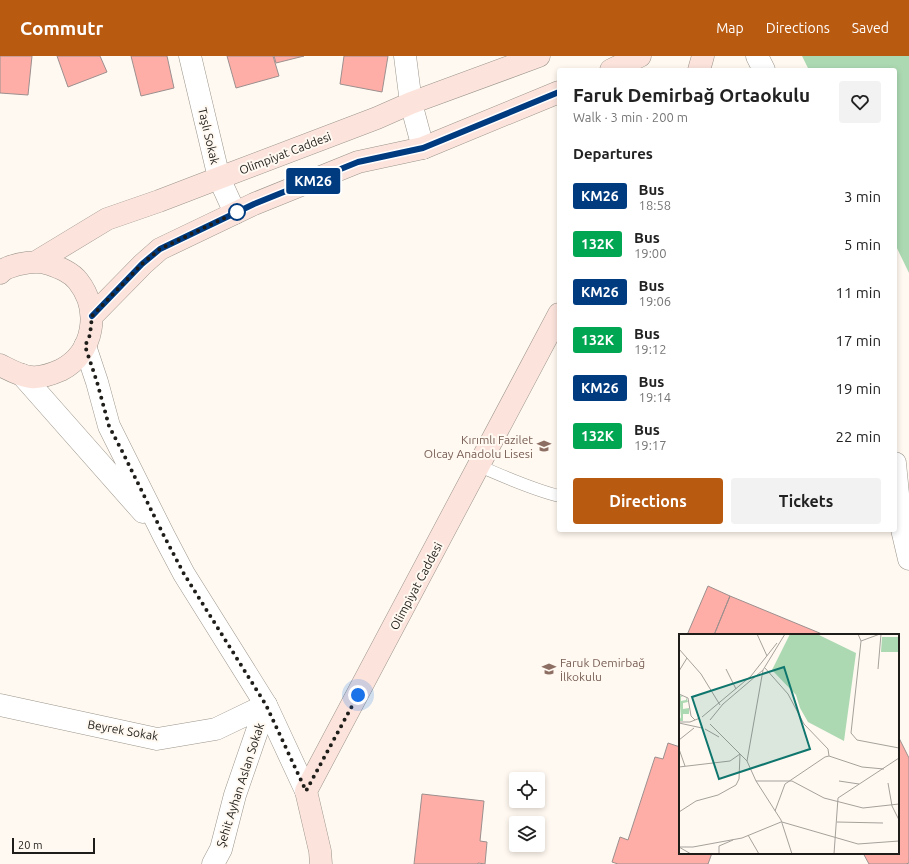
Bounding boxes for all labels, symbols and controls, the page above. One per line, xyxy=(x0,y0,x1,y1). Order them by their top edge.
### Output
text: Commutr xyxy=(20,17,103,39)
text: Map xyxy=(716,20,744,36)
text: Directions xyxy=(766,20,830,36)
text: Saved xyxy=(852,20,889,36)
button: heart xyxy=(839,81,881,123)
text: Faruk Demirbağ Ortaokulu xyxy=(573,84,810,106)
street label: Taşlı Sokak xyxy=(196,106,222,166)
text: Walk · 3 min · 200 m xyxy=(573,110,688,124)
street label: Olimpiyat Caddesi xyxy=(237,129,333,177)
text: Departures xyxy=(573,145,653,162)
line badge: KM26 xyxy=(285,168,341,194)
text: KM26 xyxy=(294,173,332,189)
text: Bus xyxy=(639,181,664,198)
text: KM26 xyxy=(581,188,619,204)
text: 3 min xyxy=(844,188,881,205)
text: 18:58 xyxy=(639,198,671,212)
unlabelled marker xyxy=(228,203,246,221)
text: Bus xyxy=(634,229,660,246)
text: 132K xyxy=(581,236,614,252)
text: 5 min xyxy=(844,236,881,253)
text: 19:00 xyxy=(634,246,667,260)
text: Bus xyxy=(639,277,664,294)
text: KM26 xyxy=(581,284,619,300)
text: 11 min xyxy=(835,284,881,301)
text: 19:06 xyxy=(639,294,671,308)
text: Bus xyxy=(634,325,660,342)
text: 132K xyxy=(581,332,614,348)
text: 17 min xyxy=(835,332,881,349)
text: 19:12 xyxy=(634,342,667,356)
text: Bus xyxy=(639,373,664,390)
text: KM26 xyxy=(581,380,619,396)
text: 19 min xyxy=(835,380,881,397)
text: 19:14 xyxy=(639,390,671,404)
text: Bus xyxy=(634,421,660,438)
text: 132K xyxy=(581,428,614,444)
text: 22 min xyxy=(835,428,881,445)
place label: Kırımlı Fazilet Olcay Anadolu Lisesi xyxy=(424,433,533,460)
school or university icon: Kırımlı Fazilet Olcay Anadolu Lisesi xyxy=(536,438,552,454)
text: 19:17 xyxy=(634,438,667,452)
button: Directions xyxy=(573,478,723,524)
button: Tickets xyxy=(731,478,881,524)
street label: Olimpiyat Caddesi xyxy=(387,540,445,632)
inset map xyxy=(679,634,899,854)
place label: Faruk Demirbağ İlkokulu xyxy=(560,656,645,683)
school or university icon: Faruk Demirbağ İlkokulu xyxy=(541,661,557,677)
your location xyxy=(348,685,368,705)
street label: Beyrek Sokak xyxy=(87,717,159,743)
street label: Şehit Ayhan Aslan Sokak xyxy=(214,721,266,849)
map controls xyxy=(509,772,545,852)
button: locate xyxy=(509,772,545,808)
button: layers xyxy=(509,816,545,852)
scale bar xyxy=(12,836,95,855)
text: 20 m xyxy=(18,839,42,851)

